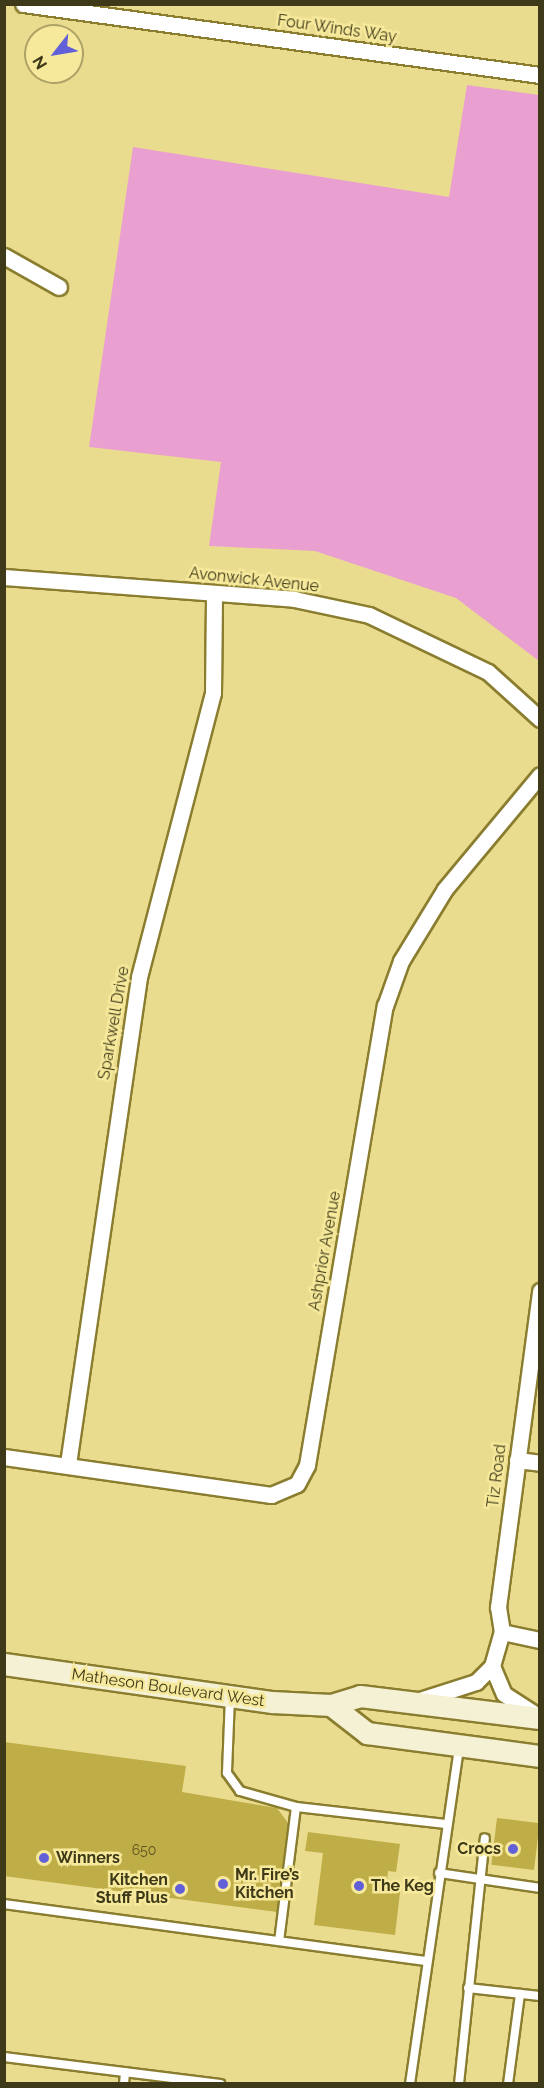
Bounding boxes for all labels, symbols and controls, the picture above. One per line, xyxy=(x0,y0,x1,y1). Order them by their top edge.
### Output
street label: Four Winds Way xyxy=(275,11,399,47)
north arrow xyxy=(24,24,84,84)
text: N xyxy=(29,52,51,73)
street label: Avonwick Avenue xyxy=(188,564,320,596)
street label: Sparkwell Drive xyxy=(95,964,133,1082)
street label: Ashprior Avenue xyxy=(305,1189,345,1313)
street label: Tiz Road xyxy=(484,1443,510,1509)
street label: Matheson Boulevard West xyxy=(70,1665,266,1711)
place label: Crocs xyxy=(457,1839,501,1859)
house number: 650 xyxy=(132,1842,156,1858)
marker: Crocs xyxy=(506,1842,520,1856)
place label: Winners xyxy=(56,1848,120,1868)
marker: Winners xyxy=(37,1851,51,1865)
place label: Mr. Fire’s Kitchen xyxy=(235,1865,299,1903)
place label: Kitchen Stuff Plus xyxy=(95,1870,168,1908)
place label: The Keg xyxy=(371,1876,434,1896)
marker: Mr. Fire’s Kitchen xyxy=(216,1877,230,1891)
marker: The Keg xyxy=(352,1879,366,1893)
marker: Kitchen Stuff Plus xyxy=(173,1882,187,1896)

